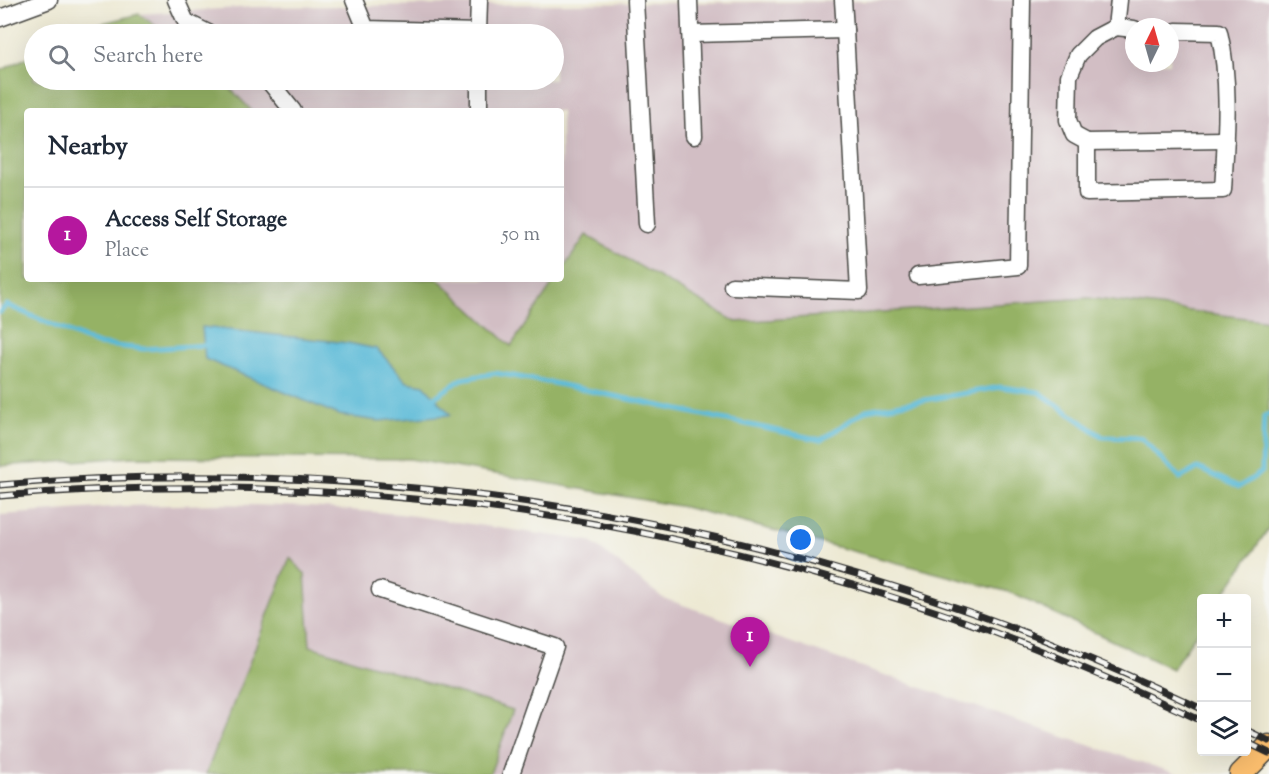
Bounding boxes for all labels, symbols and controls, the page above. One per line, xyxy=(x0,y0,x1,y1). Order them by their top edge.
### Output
north arrow xyxy=(1125,18,1179,72)
search box xyxy=(24,24,564,90)
icon: search xyxy=(45,41,78,74)
text: Search here xyxy=(93,41,203,73)
text: Nearby xyxy=(48,129,128,166)
text: Access Self Storage xyxy=(105,205,287,237)
text: 1 xyxy=(64,221,71,250)
text: 50 m xyxy=(502,221,540,250)
text: Place xyxy=(105,237,149,266)
your location xyxy=(786,525,815,554)
map controls xyxy=(1197,594,1251,756)
button: + xyxy=(1197,594,1251,648)
pin: 1 xyxy=(730,618,770,667)
button: − xyxy=(1197,648,1251,702)
button: layers xyxy=(1197,702,1251,756)

